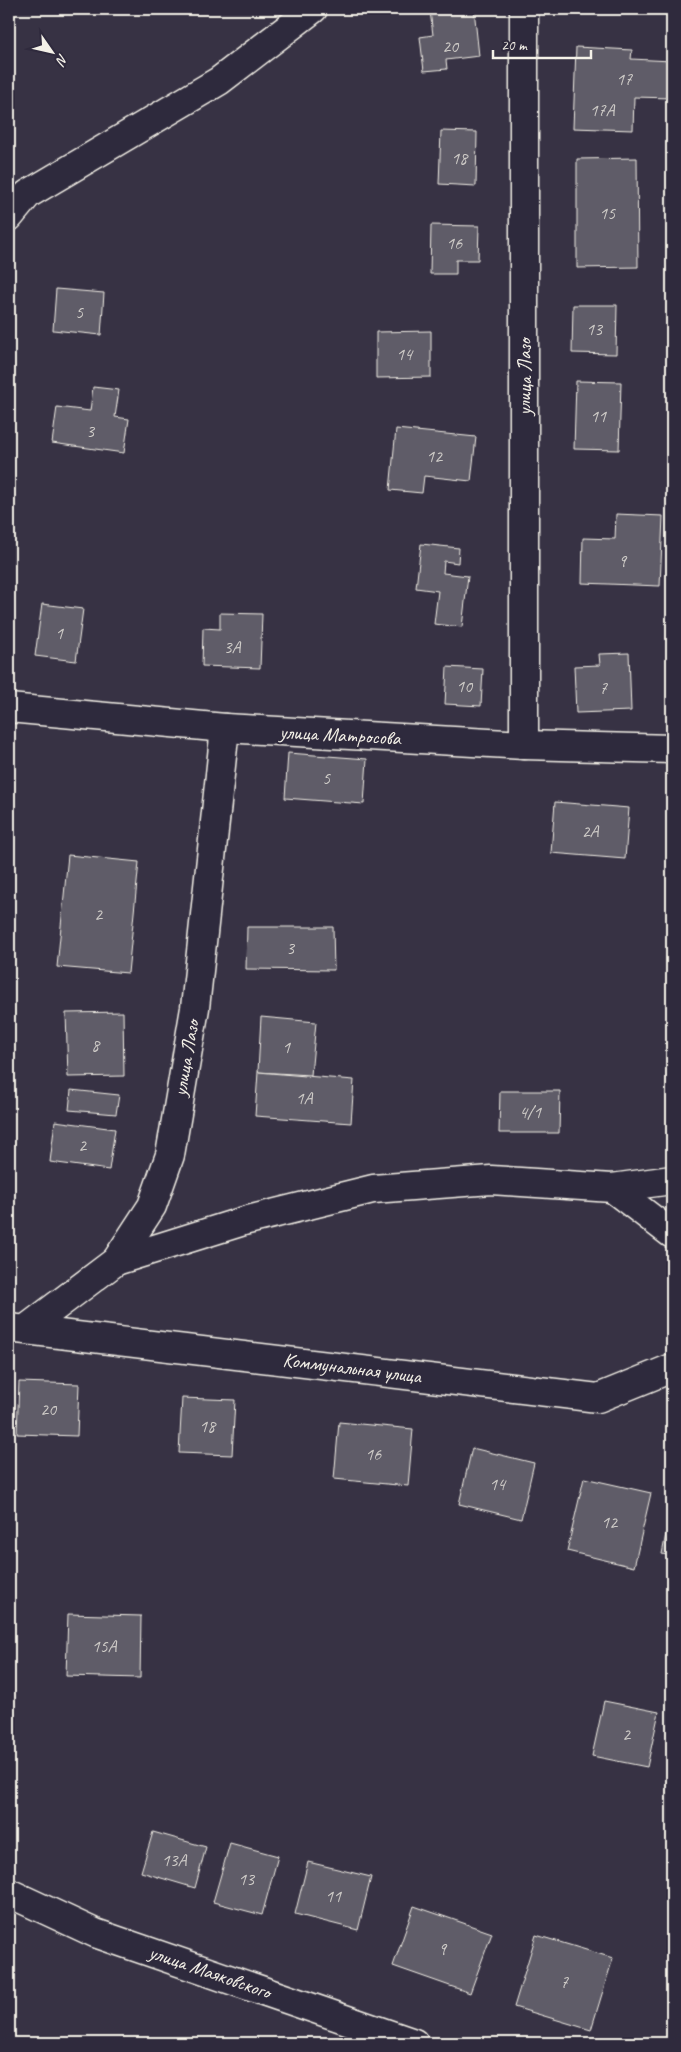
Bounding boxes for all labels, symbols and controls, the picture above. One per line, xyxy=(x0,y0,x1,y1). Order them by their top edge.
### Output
north arrow xyxy=(28,28,78,78)
scale bar xyxy=(493,28,591,60)
house number: 20 xyxy=(442,35,460,57)
text: 20 m xyxy=(501,36,528,55)
text: N xyxy=(52,51,72,69)
house number: 17 xyxy=(616,68,633,90)
house number: 17А xyxy=(589,99,616,121)
house number: 18 xyxy=(451,147,469,169)
house number: 15 xyxy=(599,202,616,224)
house number: 16 xyxy=(446,232,463,254)
house number: 5 xyxy=(75,301,84,323)
house number: 13 xyxy=(586,318,604,340)
street label: улица Лазо xyxy=(512,337,537,416)
house number: 14 xyxy=(396,343,414,365)
house number: 11 xyxy=(590,405,607,427)
house number: 3 xyxy=(86,420,96,442)
house number: 12 xyxy=(426,445,444,467)
house number: 9 xyxy=(618,550,628,572)
house number: 1 xyxy=(55,622,64,644)
house number: 3А xyxy=(223,636,242,658)
house number: 10 xyxy=(456,675,474,697)
house number: 7 xyxy=(599,677,608,699)
street label: улица Матросова xyxy=(278,719,402,751)
house number: 5 xyxy=(322,767,331,789)
house number: 2А xyxy=(581,820,600,842)
house number: 2 xyxy=(94,903,104,925)
house number: 3 xyxy=(286,937,296,959)
street label: улица Лазо xyxy=(167,1016,205,1099)
house number: 8 xyxy=(91,1034,101,1056)
house number: 1 xyxy=(282,1036,291,1058)
house number: 1А xyxy=(295,1087,314,1109)
house number: 4/1 xyxy=(519,1101,542,1123)
house number: 2 xyxy=(78,1134,88,1156)
street label: Коммунальная улица xyxy=(282,1347,424,1389)
house number: 20 xyxy=(40,1398,58,1420)
house number: 18 xyxy=(199,1415,217,1437)
house number: 16 xyxy=(365,1443,382,1465)
house number: 14 xyxy=(489,1473,507,1495)
house number: 12 xyxy=(601,1511,619,1533)
house number: 15А xyxy=(91,1635,118,1657)
house number: 2 xyxy=(622,1723,632,1745)
house number: 13А xyxy=(161,1849,188,1871)
house number: 13 xyxy=(238,1868,256,1890)
house number: 11 xyxy=(325,1885,342,1907)
house number: 9 xyxy=(438,1938,448,1960)
street label: улица Маяковского xyxy=(145,1939,276,2005)
house number: 7 xyxy=(560,1971,569,1993)

